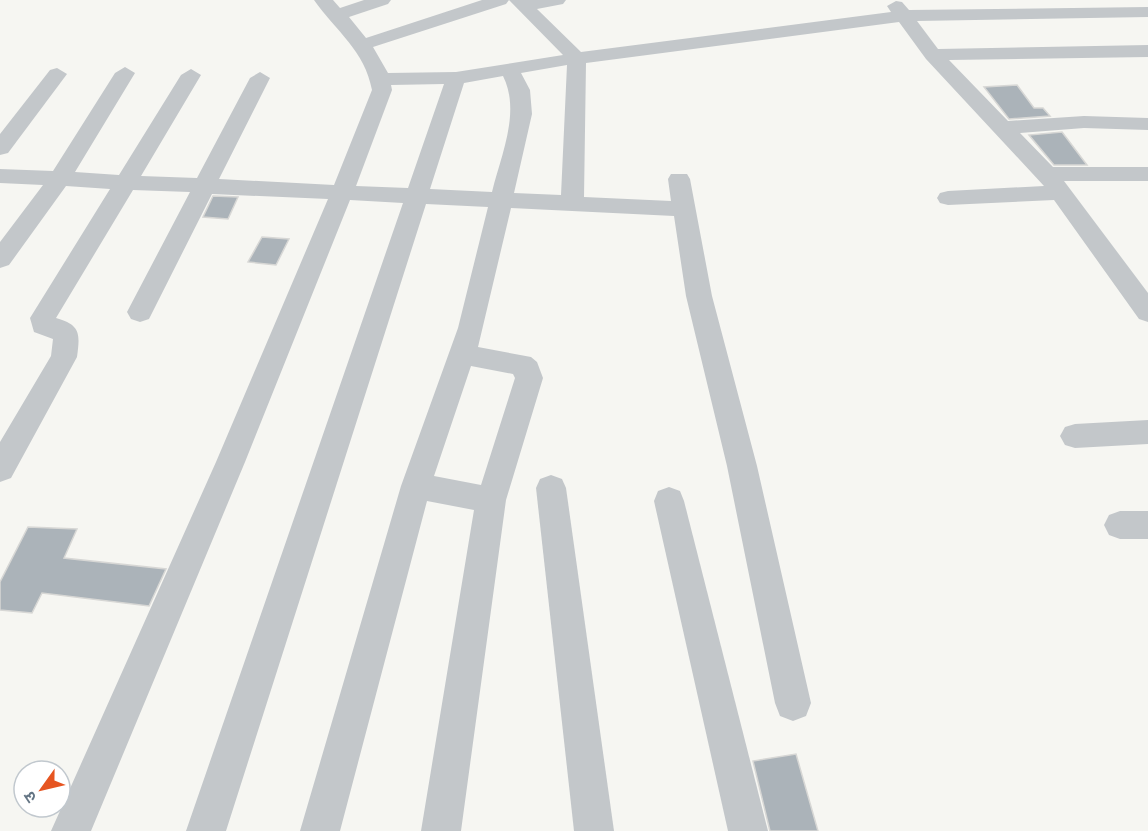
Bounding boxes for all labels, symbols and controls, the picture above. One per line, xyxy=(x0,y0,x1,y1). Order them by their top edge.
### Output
north arrow xyxy=(12,759,72,819)
text: उ xyxy=(17,786,42,808)

